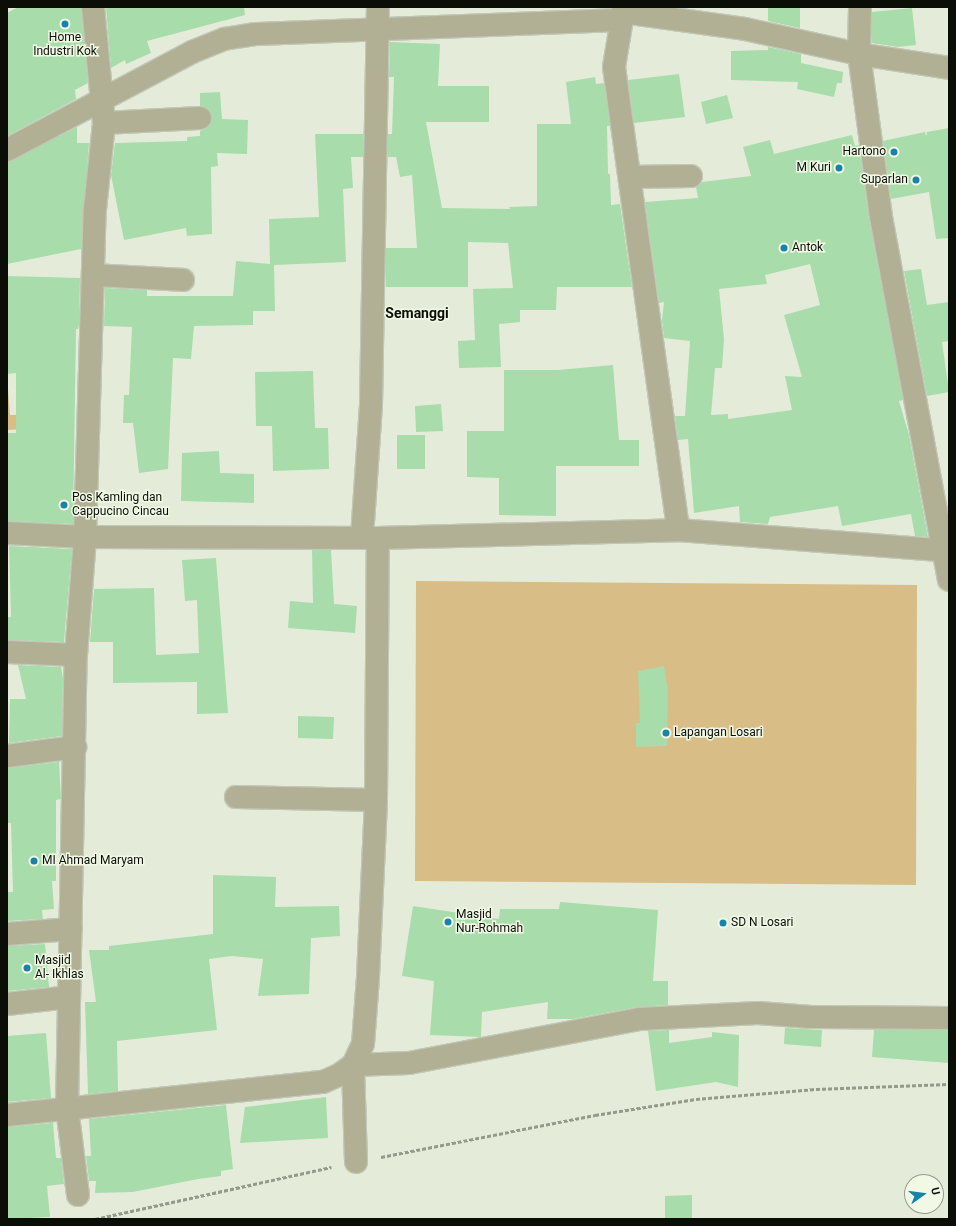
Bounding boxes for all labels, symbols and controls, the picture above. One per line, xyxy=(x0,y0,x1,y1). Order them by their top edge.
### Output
marker: Home Industri Kok xyxy=(60,19,70,29)
place label: Home Industri Kok xyxy=(33,31,97,59)
place label: Hartono xyxy=(842,145,886,159)
marker: Hartono xyxy=(889,147,899,157)
place label: M Kuri xyxy=(797,161,831,175)
marker: M Kuri xyxy=(834,163,844,173)
place label: Suparlan xyxy=(861,173,908,187)
marker: Suparlan xyxy=(911,175,921,185)
place label: Antok xyxy=(792,241,823,255)
marker: Antok xyxy=(779,243,789,253)
district label: Semanggi xyxy=(385,305,449,321)
place label: Pos Kamling dan Cappucino Cincau xyxy=(72,491,169,519)
marker: Pos Kamling dan Cappucino Cincau xyxy=(59,500,69,510)
place label: Lapangan Losari xyxy=(674,726,763,740)
marker: Lapangan Losari xyxy=(661,728,671,738)
place label: MI Ahmad Maryam xyxy=(42,854,144,868)
marker: MI Ahmad Maryam xyxy=(29,856,39,866)
place label: Masjid Nur-Rohmah xyxy=(456,908,523,936)
place label: SD N Losari xyxy=(731,916,794,930)
marker: Masjid Nur-Rohmah xyxy=(443,917,453,927)
marker: SD N Losari xyxy=(718,918,728,928)
place label: Masjid Al- Ikhlas xyxy=(35,954,84,982)
marker: Masjid Al- Ikhlas xyxy=(22,963,32,973)
north arrow xyxy=(904,1174,944,1214)
text: U xyxy=(928,1186,942,1196)

